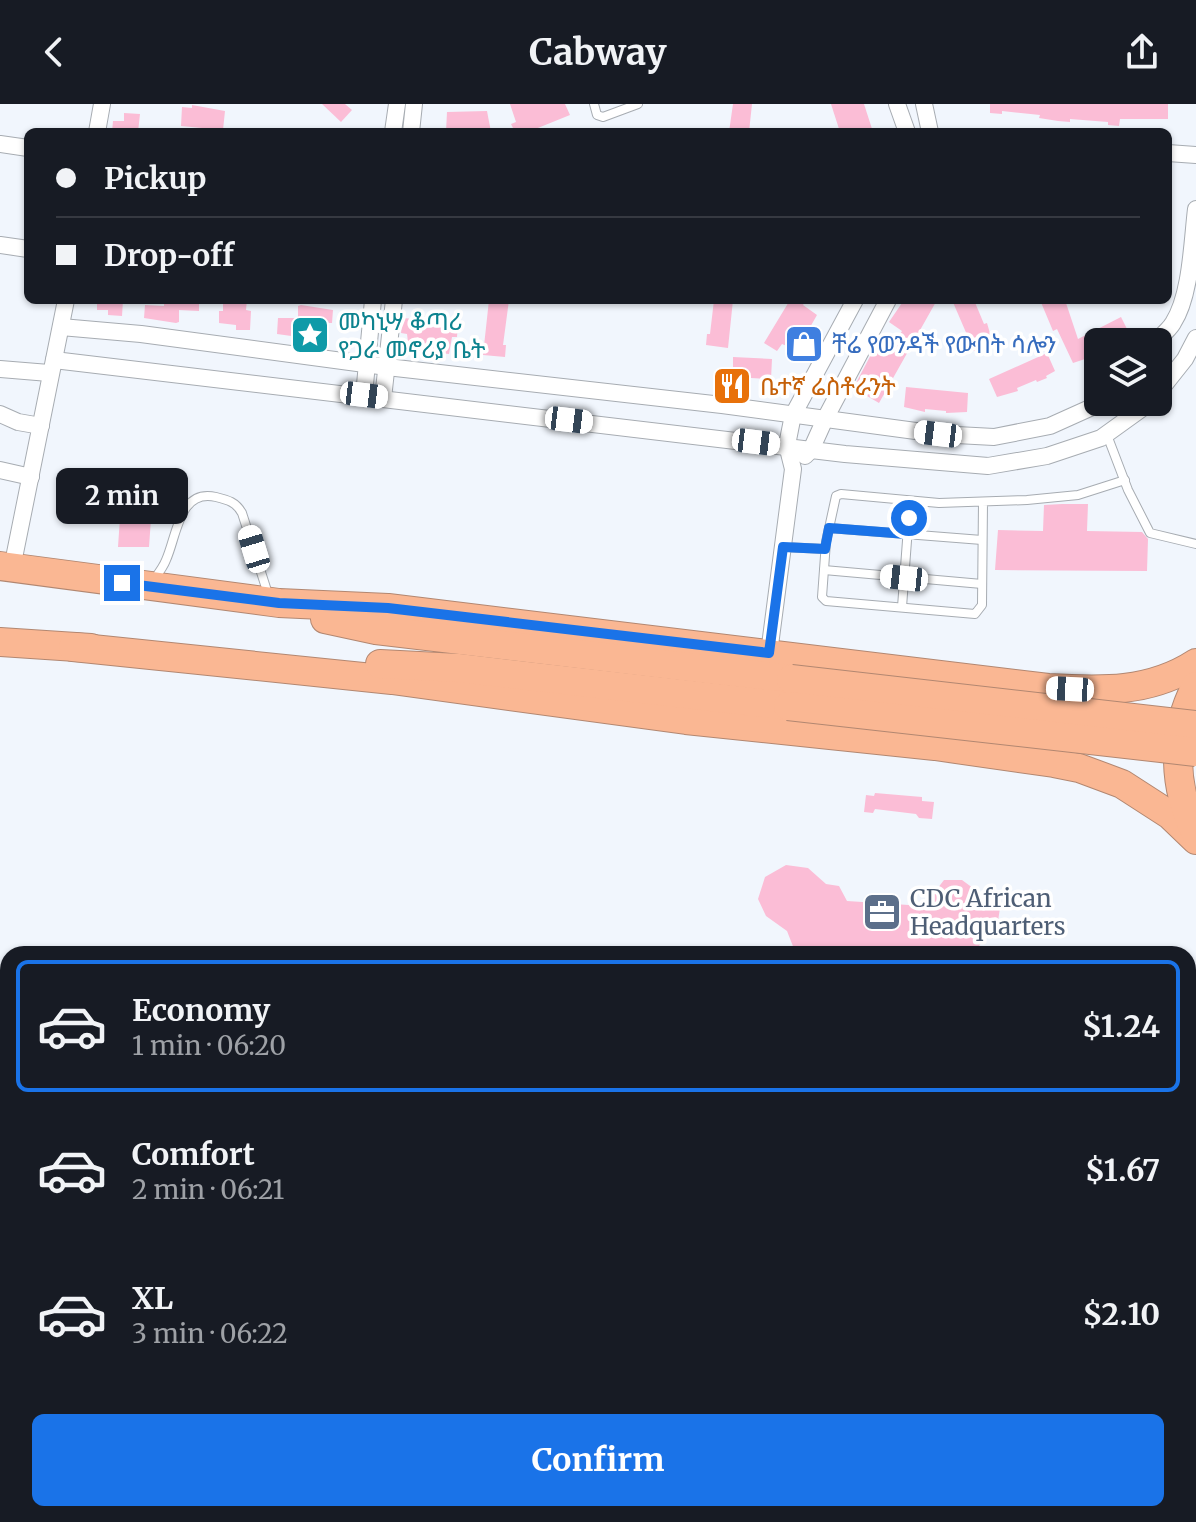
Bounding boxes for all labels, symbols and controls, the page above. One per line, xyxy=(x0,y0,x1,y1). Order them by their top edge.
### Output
icon: back xyxy=(32,30,76,74)
text: Cabway xyxy=(529,30,667,75)
icon: share xyxy=(1120,30,1164,74)
text: Pickup xyxy=(104,159,206,197)
text: Drop-off xyxy=(104,236,234,274)
place label: መካኒሣ ቆጣሪ የጋራ መኖሪያ ቤት xyxy=(338,306,486,365)
place icon: መካኒሣ ቆጣሪ የጋራ መኖሪያ ቤት xyxy=(289,314,331,356)
shop icon: ቸሬ የወንዳች የውበት ሳሎን xyxy=(783,323,825,365)
map controls xyxy=(1084,328,1172,416)
button: layers xyxy=(1084,328,1172,416)
place label: ቸሬ የወንዳች የውበት ሳሎን xyxy=(832,329,1057,360)
restaurant icon: ቤተኛ ሬስቶራንት xyxy=(711,365,753,407)
place label: ቤተኛ ሬስቶራንት xyxy=(760,371,896,402)
car xyxy=(339,380,389,410)
car xyxy=(544,405,594,435)
car xyxy=(913,419,963,449)
car xyxy=(731,427,781,457)
callout: 2 min xyxy=(56,467,188,523)
text: 2 min xyxy=(85,479,159,512)
route start xyxy=(891,500,927,536)
car xyxy=(236,523,272,575)
car xyxy=(879,564,929,592)
route end xyxy=(104,565,140,601)
car xyxy=(1045,676,1095,702)
place label: CDC African Headquarters xyxy=(910,883,1066,942)
office icon: CDC African Headquarters xyxy=(861,891,903,933)
icon: car xyxy=(36,990,108,1062)
text: Economy xyxy=(132,991,270,1029)
text: $1.24 xyxy=(1082,1007,1160,1045)
text: 1 min · 06:20 xyxy=(132,1029,286,1062)
icon: car xyxy=(36,1134,108,1206)
text: Comfort xyxy=(132,1135,255,1173)
text: $1.67 xyxy=(1085,1151,1160,1189)
text: 2 min · 06:21 xyxy=(132,1173,284,1206)
icon: car xyxy=(36,1278,108,1350)
text: XL xyxy=(132,1279,173,1317)
text: $2.10 xyxy=(1082,1295,1160,1333)
text: 3 min · 06:22 xyxy=(132,1317,288,1350)
button: Confirm xyxy=(32,1414,1164,1506)

